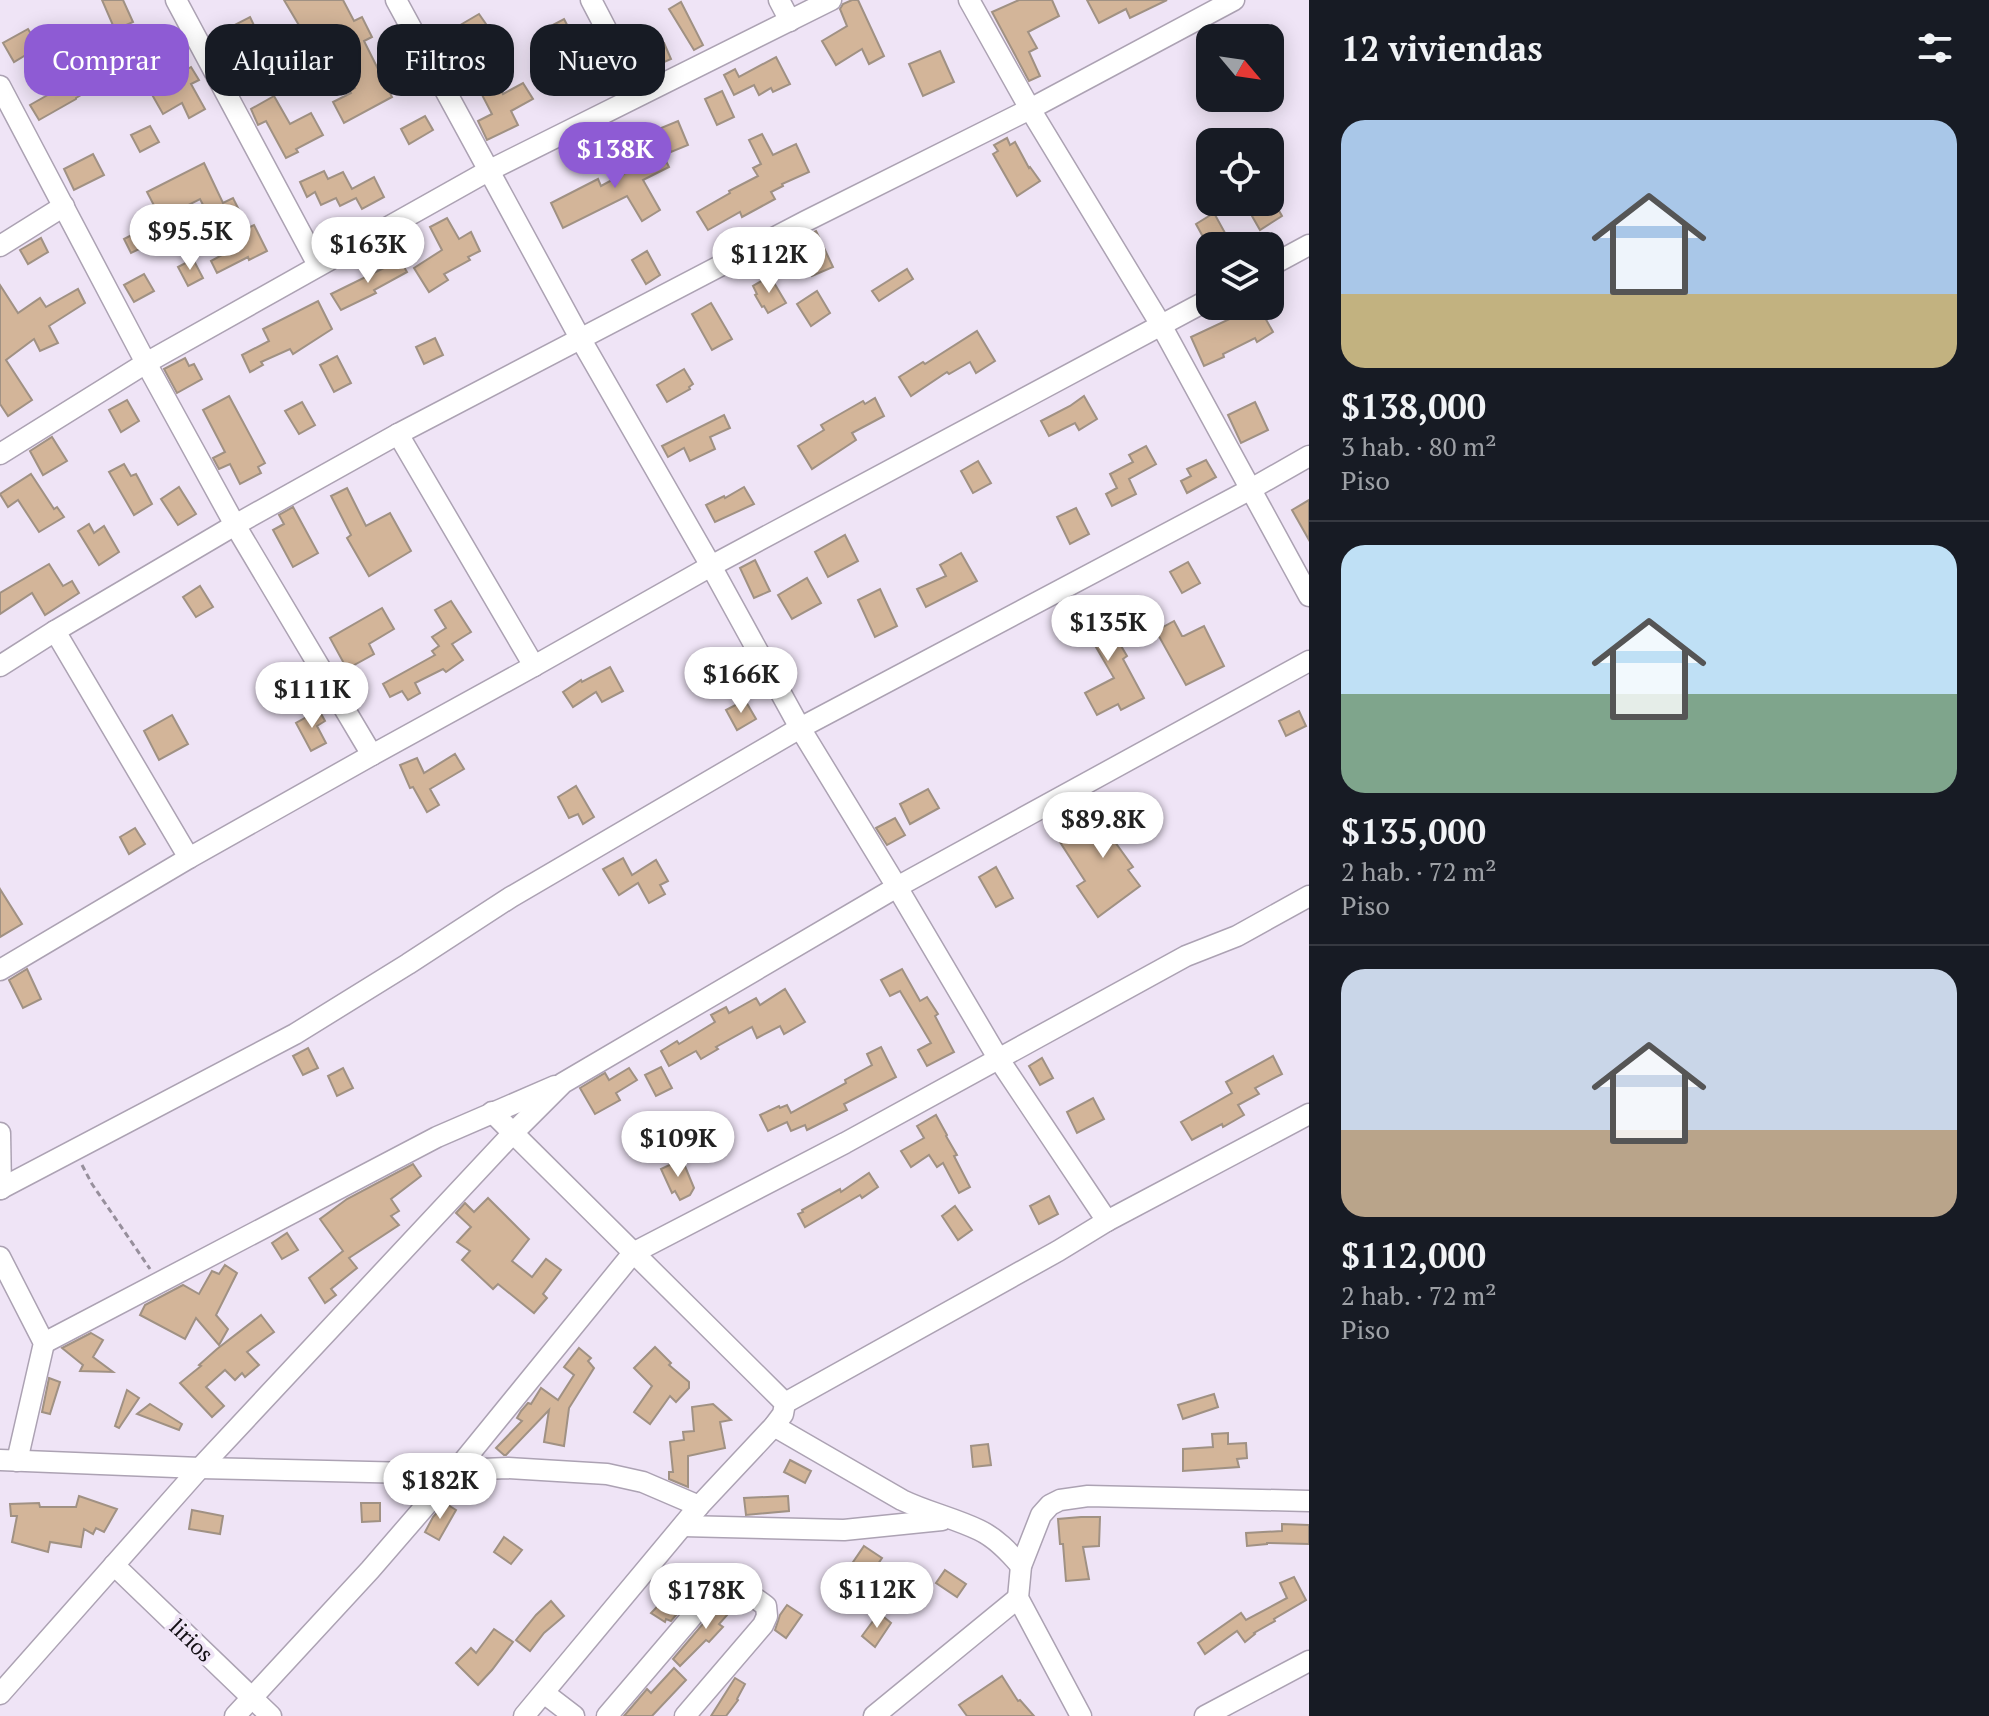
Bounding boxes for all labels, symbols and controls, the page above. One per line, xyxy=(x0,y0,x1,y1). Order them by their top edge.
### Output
chip: Comprar xyxy=(24,24,189,96)
chip: Alquilar xyxy=(205,24,361,96)
chip: Filtros xyxy=(377,24,514,96)
chip: Nuevo xyxy=(530,24,665,96)
north arrow xyxy=(1196,24,1284,112)
map controls xyxy=(1196,24,1284,320)
text: 12 viviendas xyxy=(1341,26,1543,71)
icon: filters xyxy=(1913,26,1957,70)
pin: $138K xyxy=(559,122,671,190)
button: locate xyxy=(1196,128,1284,216)
text: $138K xyxy=(576,131,654,165)
icon: home xyxy=(1577,172,1721,316)
pin: $95.5K xyxy=(125,204,255,272)
text: $95.5K xyxy=(148,213,232,247)
pin: $163K xyxy=(312,217,424,285)
text: $163K xyxy=(329,226,407,260)
pin: $112K xyxy=(713,227,825,295)
button: layers xyxy=(1196,232,1284,320)
text: $112K xyxy=(730,236,808,270)
text: $138,000 xyxy=(1341,384,1486,429)
text: 3 hab. · 80 m² xyxy=(1341,429,1497,463)
text: Piso xyxy=(1341,463,1390,497)
pin: $135K xyxy=(1052,595,1164,663)
icon: home xyxy=(1577,597,1721,741)
text: $135K xyxy=(1069,604,1147,638)
pin: $166K xyxy=(685,647,797,715)
text: $166K xyxy=(702,656,780,690)
pin: $111K xyxy=(256,662,368,730)
text: $111K xyxy=(273,671,351,705)
pin: $89.8K xyxy=(1038,792,1168,860)
text: $89.8K xyxy=(1061,801,1145,835)
text: $135,000 xyxy=(1341,809,1486,854)
text: 2 hab. · 72 m² xyxy=(1341,854,1497,888)
text: Piso xyxy=(1341,888,1390,922)
icon: home xyxy=(1577,1021,1721,1165)
pin: $109K xyxy=(622,1111,734,1179)
text: $109K xyxy=(639,1120,717,1154)
text: $112,000 xyxy=(1341,1233,1486,1278)
text: 2 hab. · 72 m² xyxy=(1341,1278,1497,1312)
text: Piso xyxy=(1341,1312,1390,1346)
pin: $182K xyxy=(384,1453,496,1521)
text: $182K xyxy=(401,1462,479,1496)
pin: $112K xyxy=(821,1562,933,1630)
pin: $178K xyxy=(650,1563,762,1631)
text: $112K xyxy=(838,1571,916,1605)
text: $178K xyxy=(667,1572,745,1606)
street label: lirios xyxy=(164,1612,220,1668)

